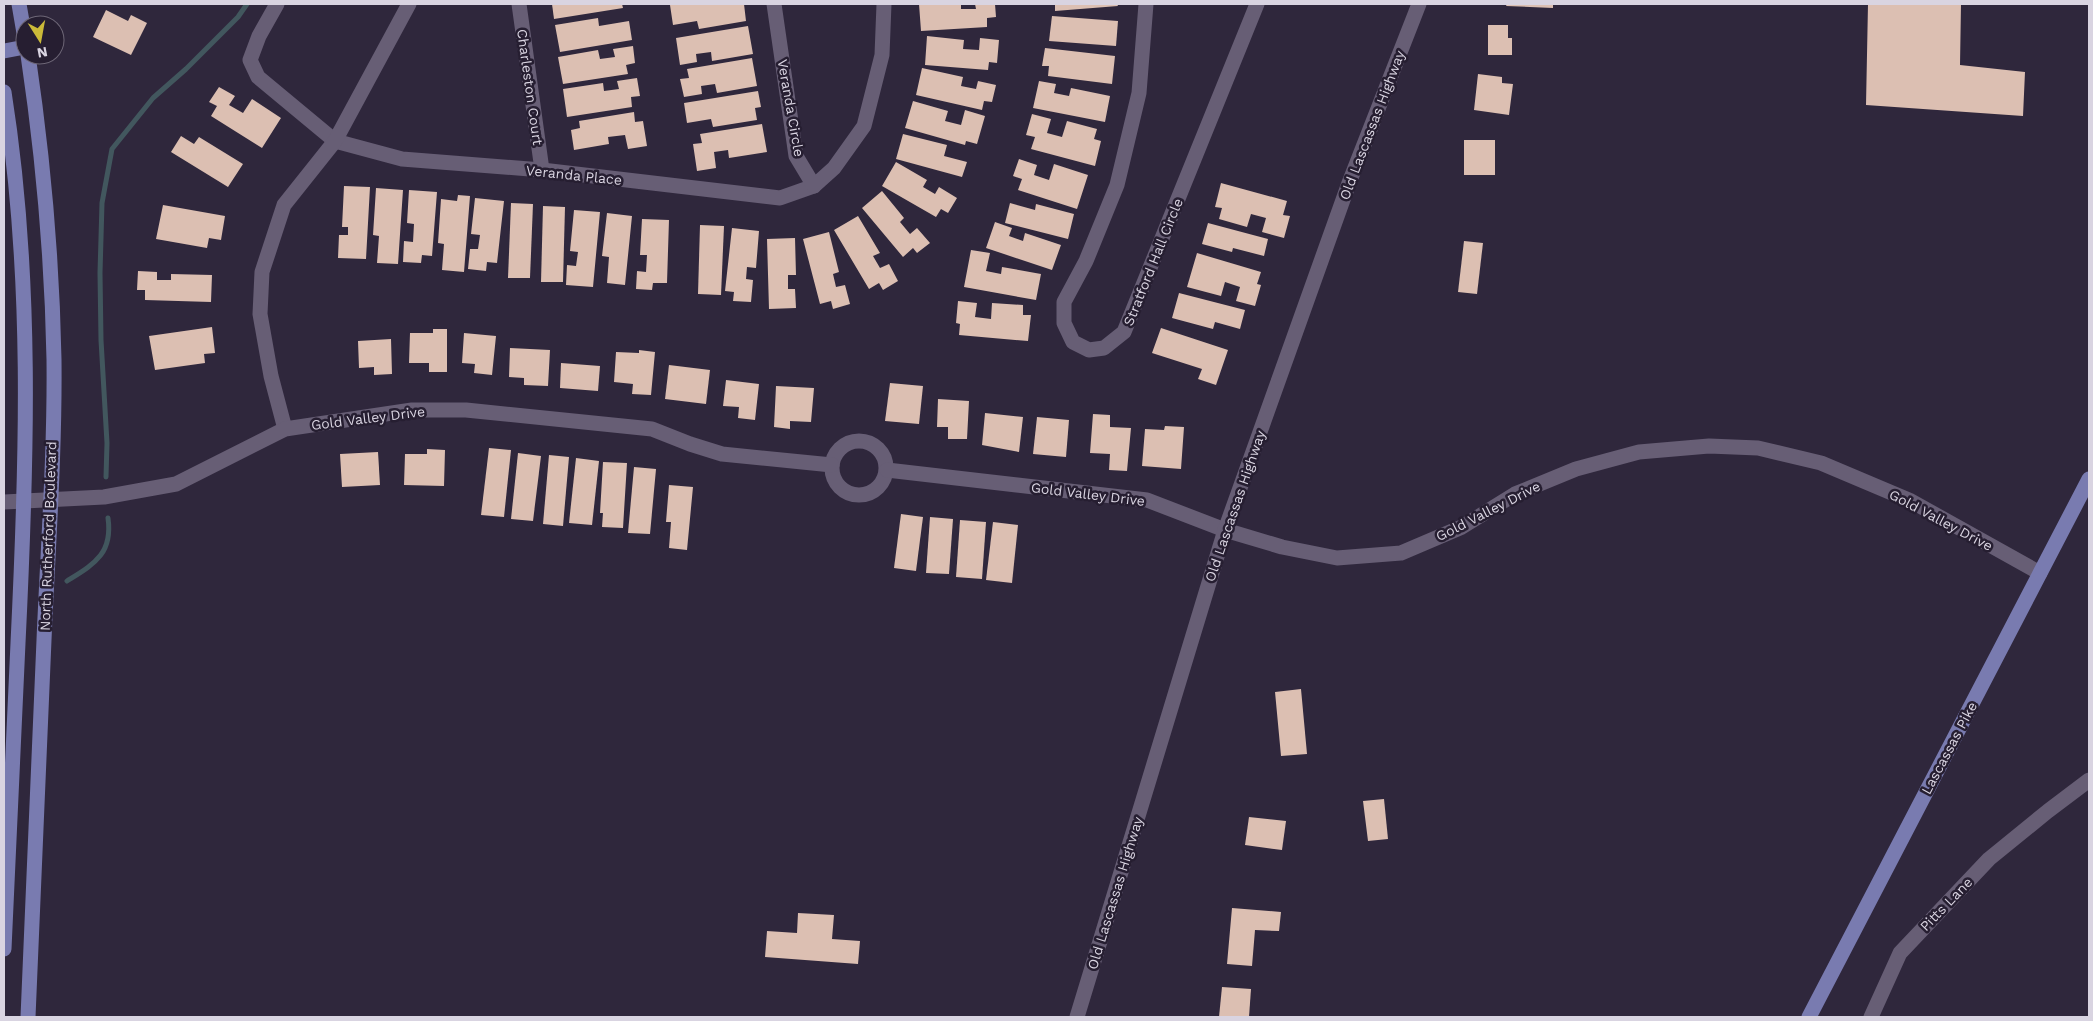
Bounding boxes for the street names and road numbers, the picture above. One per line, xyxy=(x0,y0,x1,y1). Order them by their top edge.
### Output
street label: Charleston Court xyxy=(514,28,546,146)
street label: Old Lascassas Highway xyxy=(1336,47,1408,202)
street label: Veranda Circle xyxy=(775,58,807,158)
street label: Veranda Place xyxy=(525,162,623,188)
street label: Stratford Hall Circle xyxy=(1120,196,1186,328)
street label: Gold Valley Drive xyxy=(310,403,426,433)
street label: Old Lascassas Highway xyxy=(1202,428,1269,584)
street label: North Rutherford Boulevard xyxy=(37,441,59,631)
street label: Gold Valley Drive xyxy=(1433,478,1543,544)
street label: Gold Valley Drive xyxy=(1030,479,1146,509)
street label: Gold Valley Drive xyxy=(1887,486,1995,554)
street label: Lascassas Pike xyxy=(1918,699,1980,797)
street label: Old Lascassas Highway xyxy=(1084,814,1146,971)
street label: Pitts Lane xyxy=(1917,874,1975,934)

